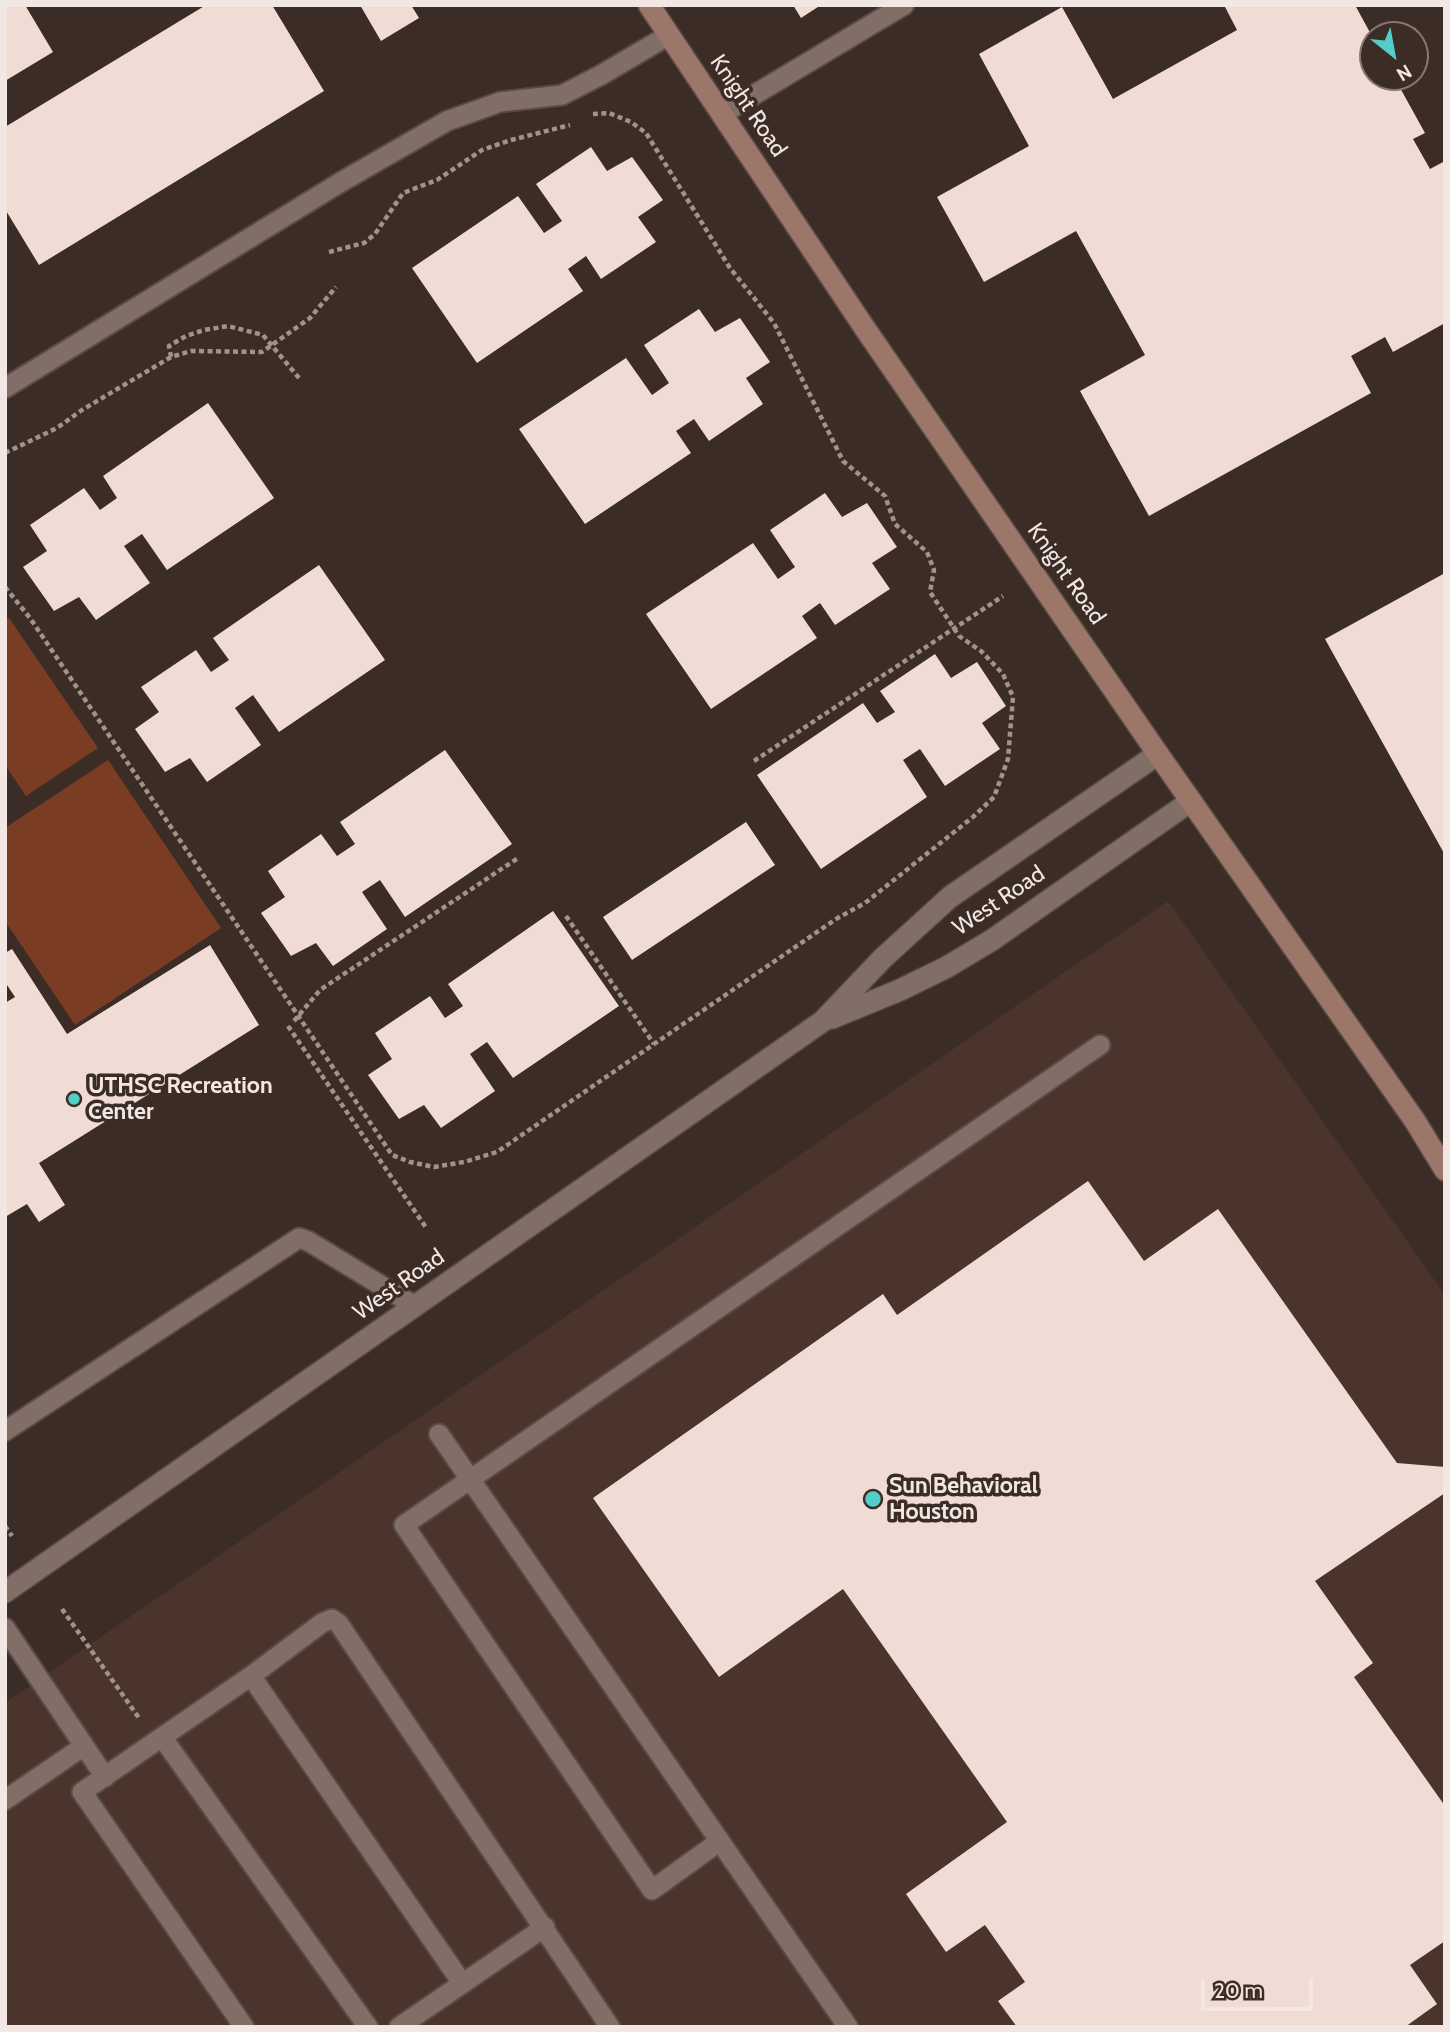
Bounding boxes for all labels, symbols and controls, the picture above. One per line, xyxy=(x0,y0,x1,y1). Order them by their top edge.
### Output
north arrow xyxy=(1359,21,1429,91)
street label: Knight Road xyxy=(704,50,792,162)
text: N xyxy=(1392,59,1416,86)
street label: Knight Road xyxy=(1021,518,1111,630)
street label: West Road xyxy=(948,860,1050,942)
place label: UTHSC Recreation Center xyxy=(88,1072,273,1126)
marker: UTHSC Recreation Center xyxy=(66,1091,82,1107)
street label: West Road xyxy=(348,1244,450,1326)
place label: Sun Behavioral Houston xyxy=(889,1472,1038,1526)
marker: Sun Behavioral Houston xyxy=(863,1489,883,1509)
scale bar xyxy=(1205,1966,1317,2010)
text: 20 m xyxy=(1214,1978,1263,2003)

